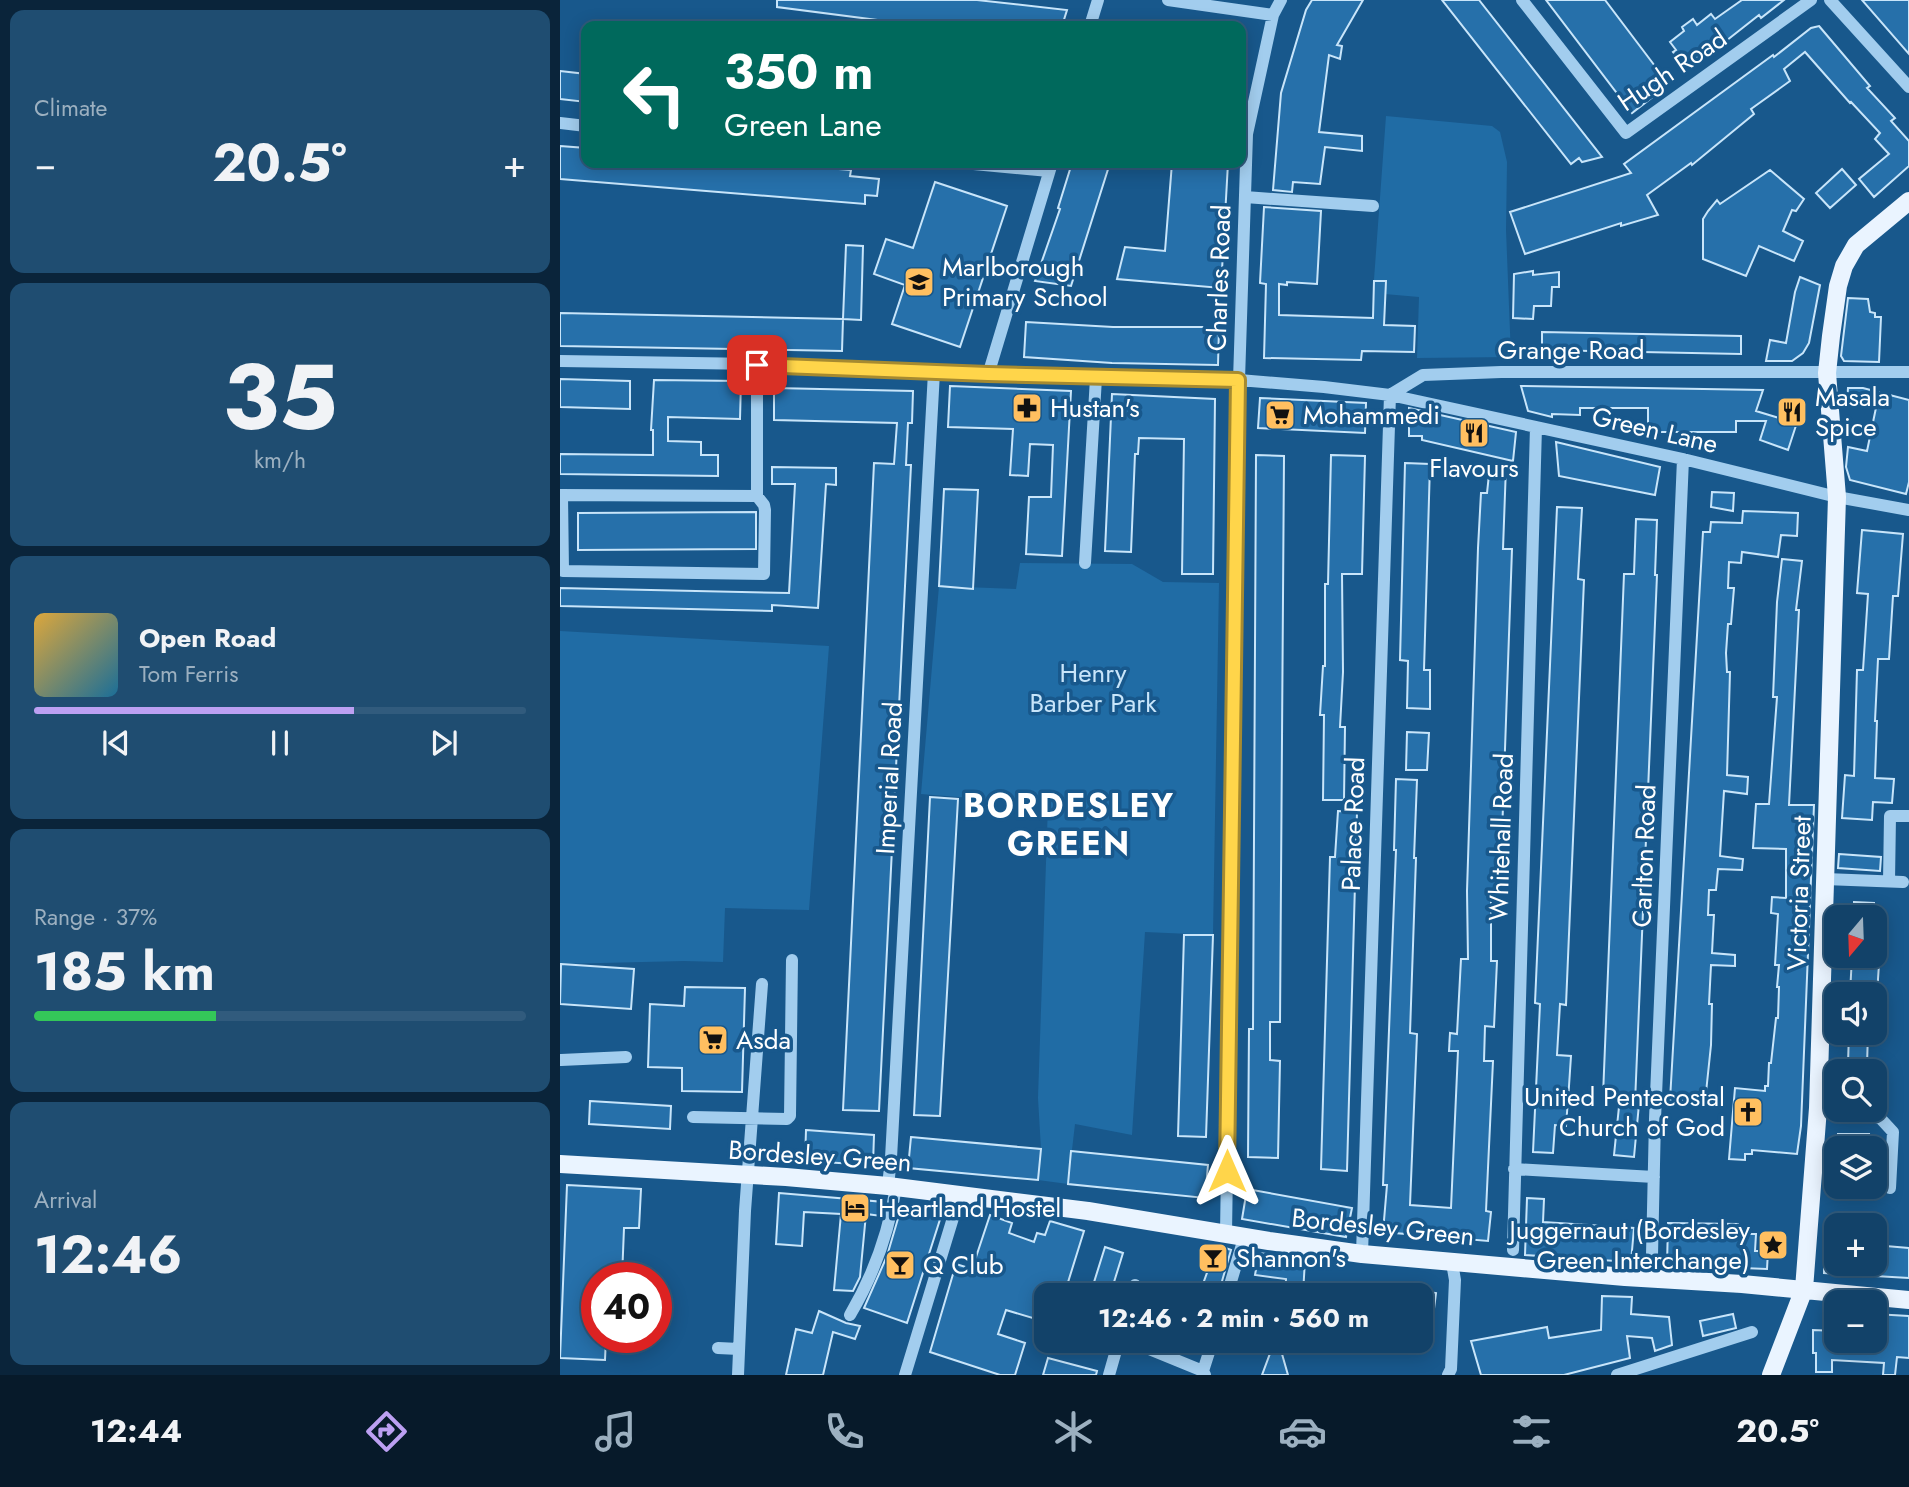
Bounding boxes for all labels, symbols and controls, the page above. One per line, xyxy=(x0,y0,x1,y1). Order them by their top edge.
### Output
street label: Hugh Road xyxy=(1610,19,1734,121)
text: 350 m xyxy=(724,37,873,107)
icon: left xyxy=(609,49,700,140)
text: Climate xyxy=(34,91,107,125)
text: Green Lane xyxy=(724,102,882,148)
text: 20.5° xyxy=(212,125,347,201)
text: − xyxy=(34,136,56,191)
text: + xyxy=(503,136,526,191)
street label: Charles Road xyxy=(1197,204,1241,352)
place label: Marlborough Primary School xyxy=(942,248,1108,316)
school or university icon: Marlborough Primary School xyxy=(902,265,936,299)
street label: Grange Road xyxy=(1497,331,1645,369)
text: 35 xyxy=(222,332,338,463)
pin xyxy=(727,335,787,395)
icon: arrive xyxy=(738,346,776,384)
place label: Masala Spice xyxy=(1815,378,1890,446)
place label: Hustan's xyxy=(1050,389,1140,427)
pharmacy icon: Hustan's xyxy=(1010,391,1044,425)
restaurant icon: Masala Spice xyxy=(1775,395,1809,429)
place label: Mohammedi xyxy=(1303,396,1440,434)
street label: Green Lane xyxy=(1588,397,1722,463)
supermarket icon: Mohammedi xyxy=(1263,398,1297,432)
restaurant icon: Flavours xyxy=(1457,416,1491,450)
text: km/h xyxy=(254,443,306,477)
place label: Flavours xyxy=(1429,449,1519,487)
text: Open Road xyxy=(139,619,276,657)
park label: Henry Barber Park xyxy=(1029,654,1157,722)
text: Tom Ferris xyxy=(139,657,238,691)
street label: Imperial Road xyxy=(866,701,912,855)
icon: previous xyxy=(97,724,135,762)
icon: pause xyxy=(261,724,299,762)
icon: next xyxy=(425,724,463,762)
street label: Whitehall Road xyxy=(1479,752,1523,922)
street label: Palace Road xyxy=(1332,756,1374,892)
district label: BORDESLEY GREEN xyxy=(963,782,1175,867)
street label: Carlton Road xyxy=(1623,784,1665,928)
street label: Victoria Street xyxy=(1777,814,1821,971)
text: Range · 37% xyxy=(34,900,157,934)
north arrow xyxy=(1824,905,1886,968)
map controls xyxy=(1824,905,1887,1353)
text: 185 km xyxy=(34,934,215,1010)
button: sound xyxy=(1824,982,1887,1045)
place label: Asda xyxy=(736,1021,791,1059)
supermarket icon: Asda xyxy=(696,1023,730,1057)
button: search xyxy=(1824,1059,1887,1122)
place label: United Pentecostal Church of God xyxy=(1524,1078,1725,1146)
church icon: United Pentecostal Church of God xyxy=(1731,1095,1765,1129)
street label: Bordesley Green xyxy=(727,1131,913,1181)
position arrow xyxy=(1190,1134,1264,1208)
button: layers xyxy=(1824,1136,1887,1199)
text: Arrival xyxy=(34,1183,97,1217)
place label: Heartland Hostel xyxy=(878,1189,1061,1227)
hotel icon: Heartland Hostel xyxy=(838,1191,872,1225)
street label: Bordesley Green xyxy=(1290,1199,1476,1255)
place label: Juggernaut (Bordesley Green Interchange) xyxy=(1507,1211,1751,1279)
button: + xyxy=(1824,1213,1887,1276)
text: 12:46 xyxy=(34,1217,182,1293)
place icon: Juggernaut (Bordesley Green Interchange) xyxy=(1756,1228,1790,1262)
place label: Shannon's xyxy=(1236,1239,1346,1277)
bar icon: Shannon's xyxy=(1196,1241,1230,1275)
place label: Q Club xyxy=(923,1246,1004,1284)
bar icon: Q Club xyxy=(883,1248,917,1282)
speed limit sign: 40 xyxy=(581,1262,672,1353)
button: − xyxy=(1824,1290,1887,1353)
text: 12:46 · 2 min · 560 m xyxy=(1098,1299,1369,1337)
icon: directions xyxy=(362,1407,411,1456)
icon: music xyxy=(591,1407,640,1456)
icon: phone xyxy=(820,1407,869,1456)
icon: climate xyxy=(1049,1407,1098,1456)
icon: car xyxy=(1278,1407,1327,1456)
icon: filters xyxy=(1507,1407,1556,1456)
text: 12:44 xyxy=(90,1408,182,1454)
text: 20.5° xyxy=(1736,1408,1819,1454)

